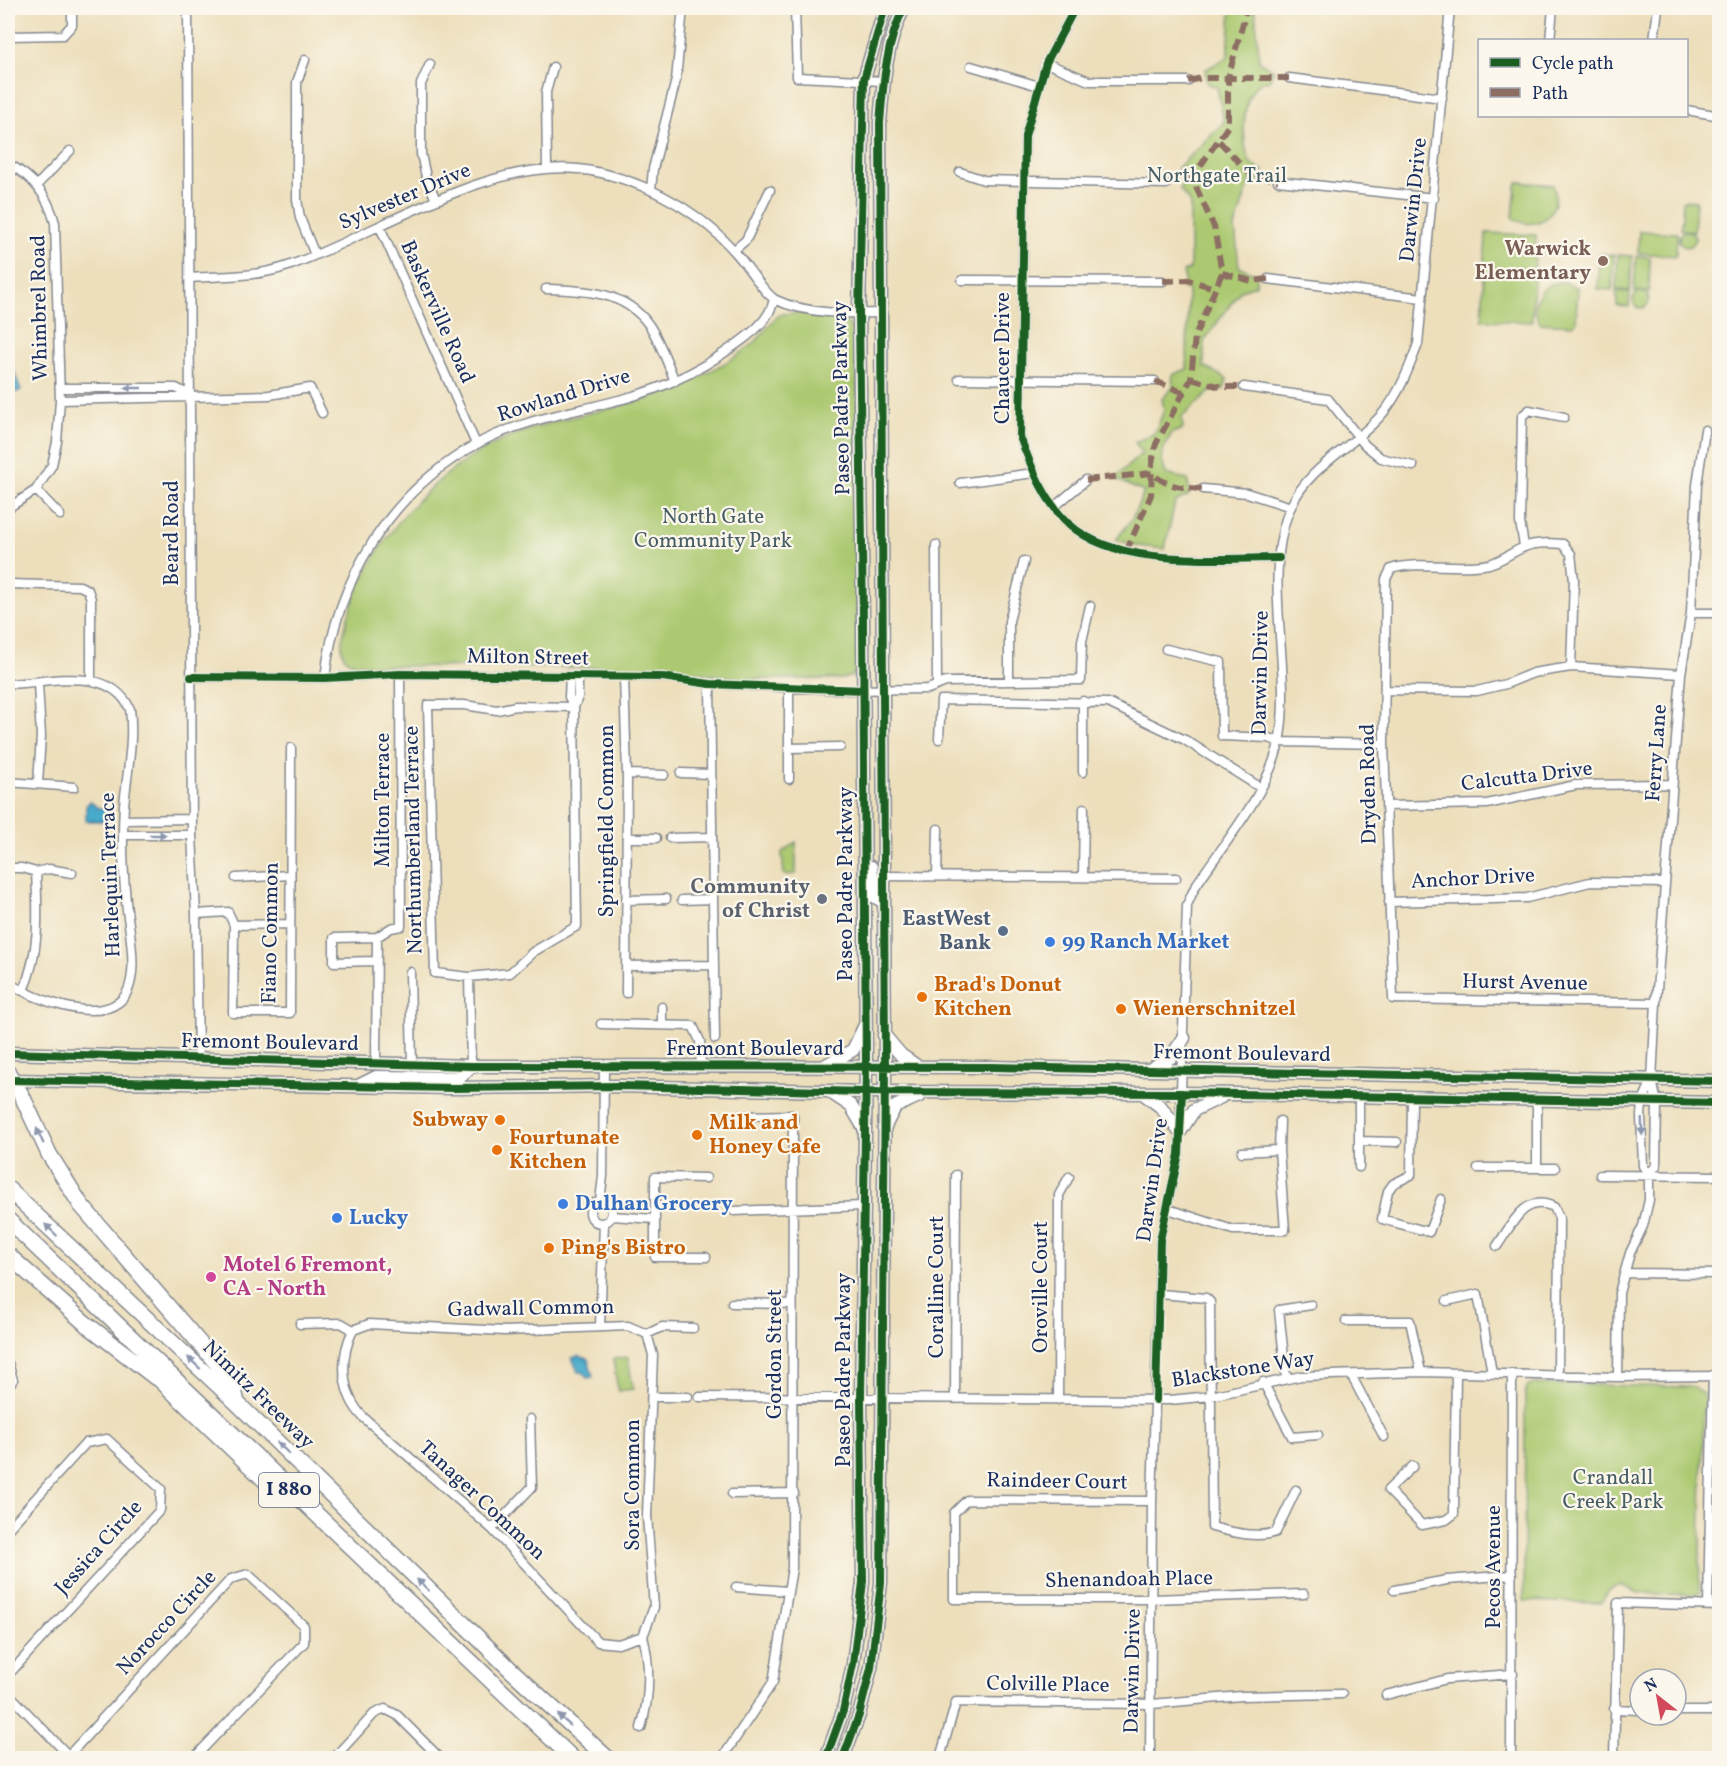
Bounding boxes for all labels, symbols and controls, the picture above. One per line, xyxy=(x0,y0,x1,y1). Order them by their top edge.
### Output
legend xyxy=(1478,39,1688,117)
text: Cycle path xyxy=(1532,52,1614,77)
text: Path xyxy=(1532,82,1568,107)
street label: Darwin Drive xyxy=(1393,136,1435,264)
street label: Sylvester Drive xyxy=(335,156,475,238)
park label: Northgate Trail xyxy=(1147,162,1287,191)
street label: Whimbrel Road xyxy=(24,235,56,381)
place label: Warwick Elementary xyxy=(1475,235,1591,288)
street label: Baskerville Road xyxy=(392,236,482,388)
marker: Warwick Elementary xyxy=(1596,254,1610,268)
street label: Chaucer Drive xyxy=(989,292,1018,424)
street label: Paseo Padre Parkway xyxy=(826,300,858,496)
street label: Rowland Drive xyxy=(494,362,634,430)
one-way arrow xyxy=(124,383,143,393)
street label: Beard Road xyxy=(158,480,187,586)
park label: North Gate Community Park xyxy=(634,503,793,556)
street label: Darwin Drive xyxy=(1245,610,1277,736)
street label: Milton Street xyxy=(467,642,589,674)
street label: Ferry Lane xyxy=(1639,703,1675,803)
street label: Dryden Road xyxy=(1353,723,1385,845)
street label: Springfield Common xyxy=(593,724,622,918)
street label: Northumberland Terrace xyxy=(398,725,430,955)
street label: Milton Terrace xyxy=(369,733,398,867)
street label: Calcutta Drive xyxy=(1460,755,1594,799)
street label: Paseo Padre Parkway xyxy=(832,786,861,981)
street label: Harlequin Terrace xyxy=(94,792,128,958)
one-way arrow xyxy=(148,830,167,840)
street label: Anchor Drive xyxy=(1410,861,1536,897)
street label: Fiano Common xyxy=(255,862,287,1004)
place label: Community of Christ xyxy=(691,873,810,926)
marker: Community of Christ xyxy=(815,892,829,906)
place label: EastWest Bank xyxy=(902,905,991,958)
marker: EastWest Bank xyxy=(996,924,1010,938)
place label: 99 Ranch Market xyxy=(1062,928,1229,957)
marker: 99 Ranch Market xyxy=(1043,935,1057,949)
street label: Hurst Avenue xyxy=(1462,967,1588,999)
place label: Brad's Donut Kitchen xyxy=(934,971,1062,1024)
marker: Brad's Donut Kitchen xyxy=(915,990,929,1004)
place label: Wienerschnitzel xyxy=(1133,995,1296,1024)
marker: Wienerschnitzel xyxy=(1114,1002,1128,1016)
street label: Fremont Boulevard xyxy=(181,1027,359,1059)
street label: Fremont Boulevard xyxy=(666,1035,844,1064)
street label: Fremont Boulevard xyxy=(1153,1038,1331,1070)
place label: Subway xyxy=(412,1106,488,1135)
place label: Milk and Honey Cafe xyxy=(709,1109,821,1162)
marker: Subway xyxy=(493,1113,507,1127)
street label: Darwin Drive xyxy=(1130,1116,1176,1244)
one-way arrow xyxy=(1637,1117,1646,1136)
place label: Fourtunate Kitchen xyxy=(509,1124,619,1177)
one-way arrow xyxy=(36,1127,45,1144)
marker: Milk and Honey Cafe xyxy=(690,1128,704,1142)
marker: Fourtunate Kitchen xyxy=(490,1143,504,1157)
place label: Dulhan Grocery xyxy=(575,1190,733,1219)
marker: Dulhan Grocery xyxy=(556,1197,570,1211)
place label: Lucky xyxy=(349,1204,408,1233)
marker: Lucky xyxy=(330,1211,344,1225)
street label: Coralline Court xyxy=(923,1216,952,1358)
street label: Oroville Court xyxy=(1027,1221,1056,1353)
one-way arrow xyxy=(44,1223,59,1237)
place label: Ping's Bistro xyxy=(561,1234,686,1263)
marker: Ping's Bistro xyxy=(542,1241,556,1255)
place label: Motel 6 Fremont, CA - North xyxy=(223,1251,392,1304)
marker: Motel 6 Fremont, CA - North xyxy=(204,1270,218,1284)
street label: Paseo Padre Parkway xyxy=(830,1272,859,1467)
street label: Gordon Street xyxy=(761,1289,790,1419)
street label: Gadwall Common xyxy=(447,1293,615,1325)
street label: Nimitz Freeway xyxy=(195,1334,321,1457)
street label: Blackstone Way xyxy=(1169,1344,1317,1396)
one-way arrow xyxy=(186,1356,201,1370)
street label: Sora Common xyxy=(619,1419,648,1551)
street label: Tanager Common xyxy=(412,1434,552,1568)
one-way arrow xyxy=(277,1442,291,1456)
park label: Crandall Creek Park xyxy=(1563,1464,1664,1517)
street label: Raindeer Court xyxy=(986,1466,1128,1498)
road number: I 880 xyxy=(259,1473,319,1507)
street label: Jessica Circle xyxy=(48,1494,150,1602)
street label: Pecos Avenue xyxy=(1480,1505,1509,1629)
street label: Norocco Circle xyxy=(110,1564,224,1682)
street label: Shenandoah Place xyxy=(1045,1564,1213,1596)
one-way arrow xyxy=(416,1578,430,1592)
street label: Darwin Drive xyxy=(1117,1608,1149,1734)
north arrow xyxy=(1628,1667,1688,1727)
street label: Colville Place xyxy=(986,1669,1110,1701)
text: N xyxy=(1641,1673,1662,1698)
one-way arrow xyxy=(556,1713,571,1727)

